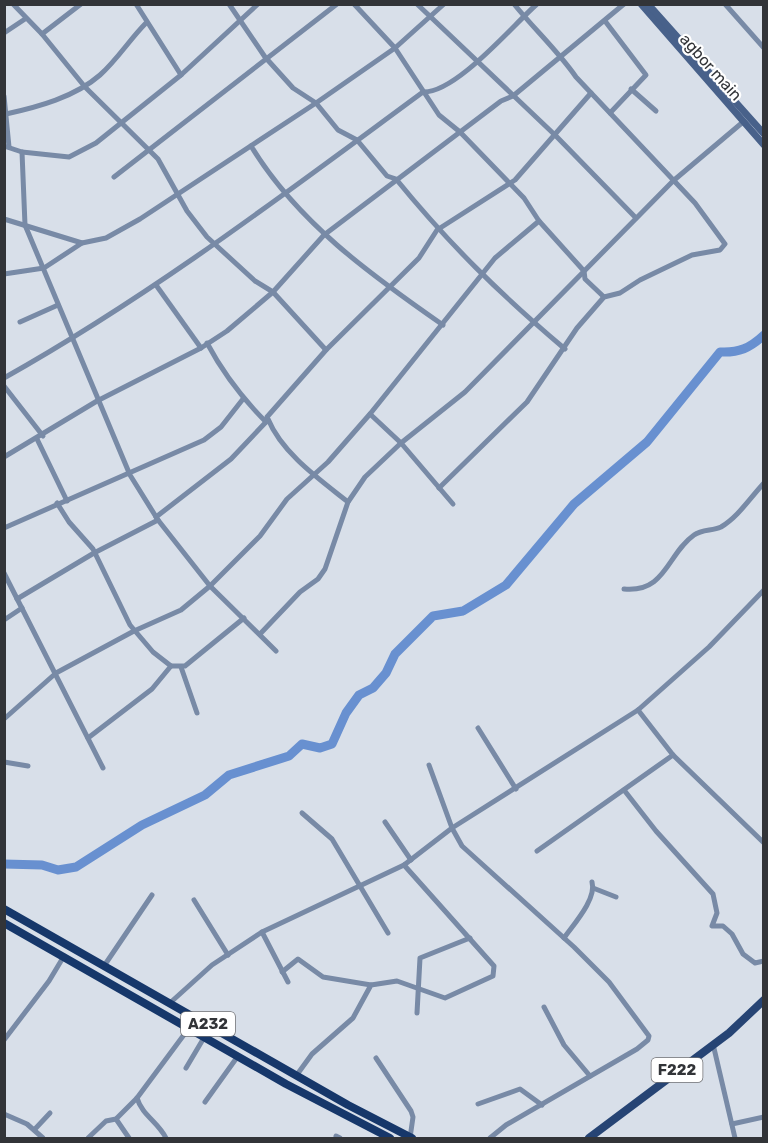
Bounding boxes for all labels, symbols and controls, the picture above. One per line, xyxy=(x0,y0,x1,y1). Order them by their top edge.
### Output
street label: agbor main xyxy=(676,30,746,104)
road number: A232 xyxy=(181,1012,235,1036)
road number: F222 xyxy=(652,1058,702,1082)

